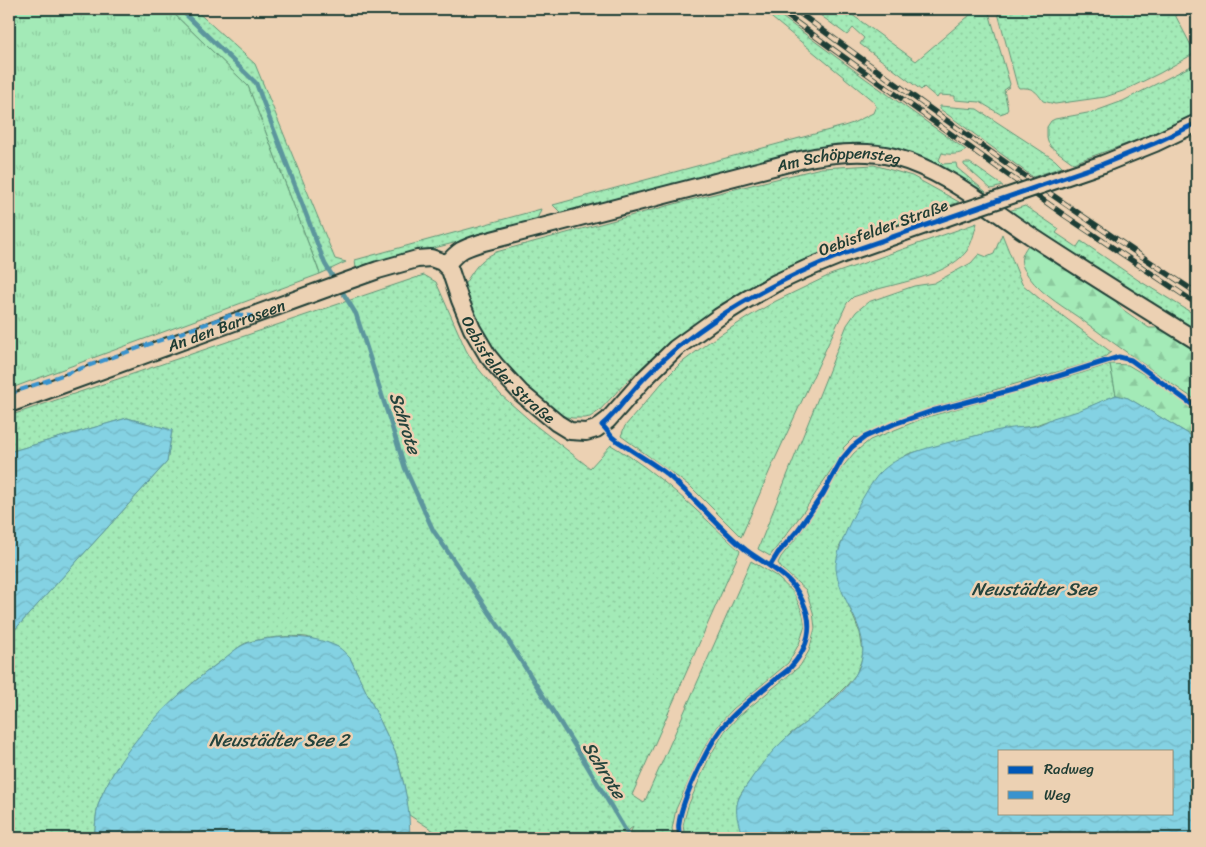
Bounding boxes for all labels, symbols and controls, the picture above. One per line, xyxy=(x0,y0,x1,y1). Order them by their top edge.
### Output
street label: Am Schöppensteg xyxy=(772,139,905,181)
street label: Oebisfelder Straße xyxy=(814,190,952,264)
street label: An den Barroseen xyxy=(162,291,290,361)
street label: Oebisfelder Straße xyxy=(453,311,562,432)
water label: Schrote xyxy=(380,388,431,460)
water label: Neustädter See xyxy=(972,573,1098,605)
water label: Neustädter See 2 xyxy=(209,724,351,756)
water label: Schrote xyxy=(574,735,635,807)
legend xyxy=(998,750,1174,814)
text: Radweg xyxy=(1044,756,1094,782)
text: Weg xyxy=(1044,782,1071,808)

